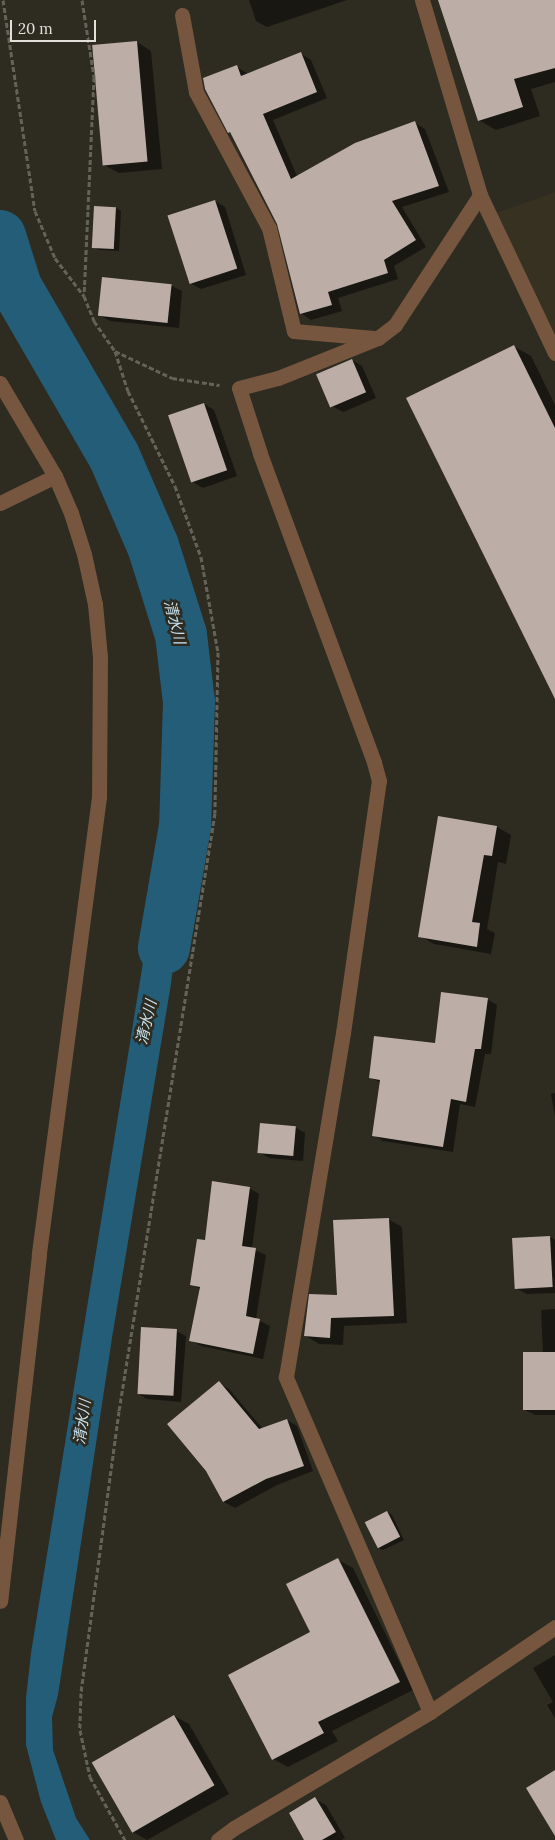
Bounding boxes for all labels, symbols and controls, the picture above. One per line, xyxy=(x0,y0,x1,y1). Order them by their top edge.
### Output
scale bar xyxy=(12,10,99,42)
text: 20 m xyxy=(18,19,53,38)
water label: 清水川 xyxy=(161,598,189,646)
water label: 清水川 xyxy=(132,998,160,1046)
water label: 清水川 xyxy=(70,1398,94,1446)

